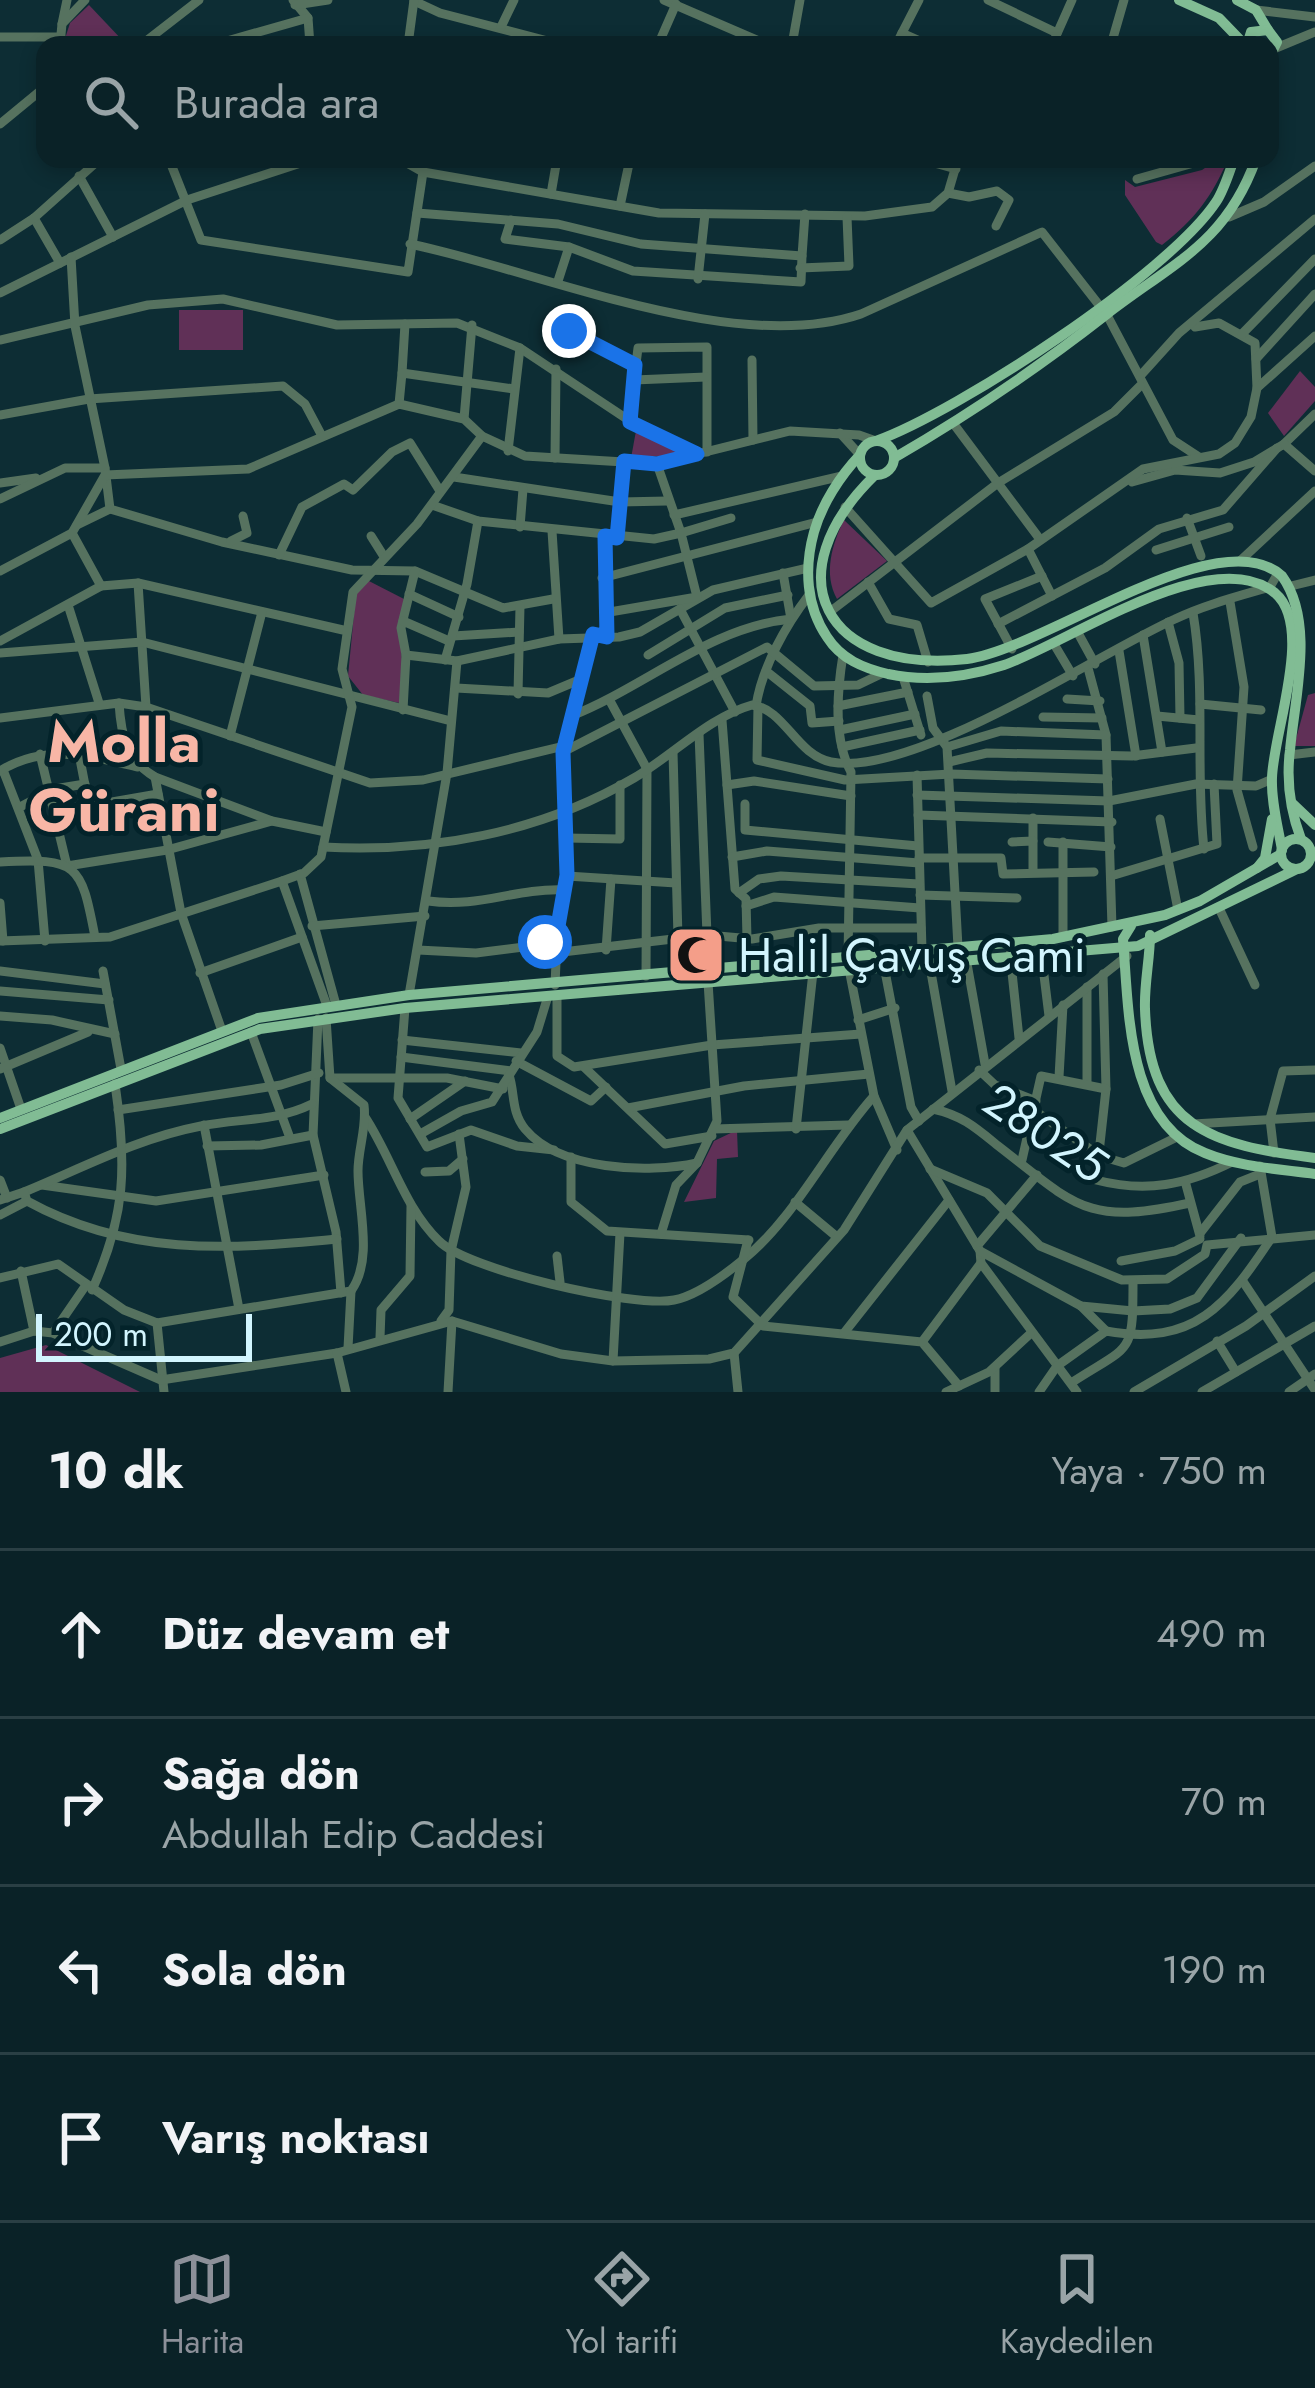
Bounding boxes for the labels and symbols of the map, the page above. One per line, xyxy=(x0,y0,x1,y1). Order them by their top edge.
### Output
route end xyxy=(542,304,596,358)
district label: Molla Gürani xyxy=(28,698,220,854)
route start xyxy=(518,915,572,969)
place label: Halil Çavuş Cami xyxy=(738,921,1086,990)
mosque icon: Halil Çavuş Cami xyxy=(665,924,727,986)
street label: 28025 xyxy=(970,1066,1122,1200)
scale bar xyxy=(36,1308,252,1361)

